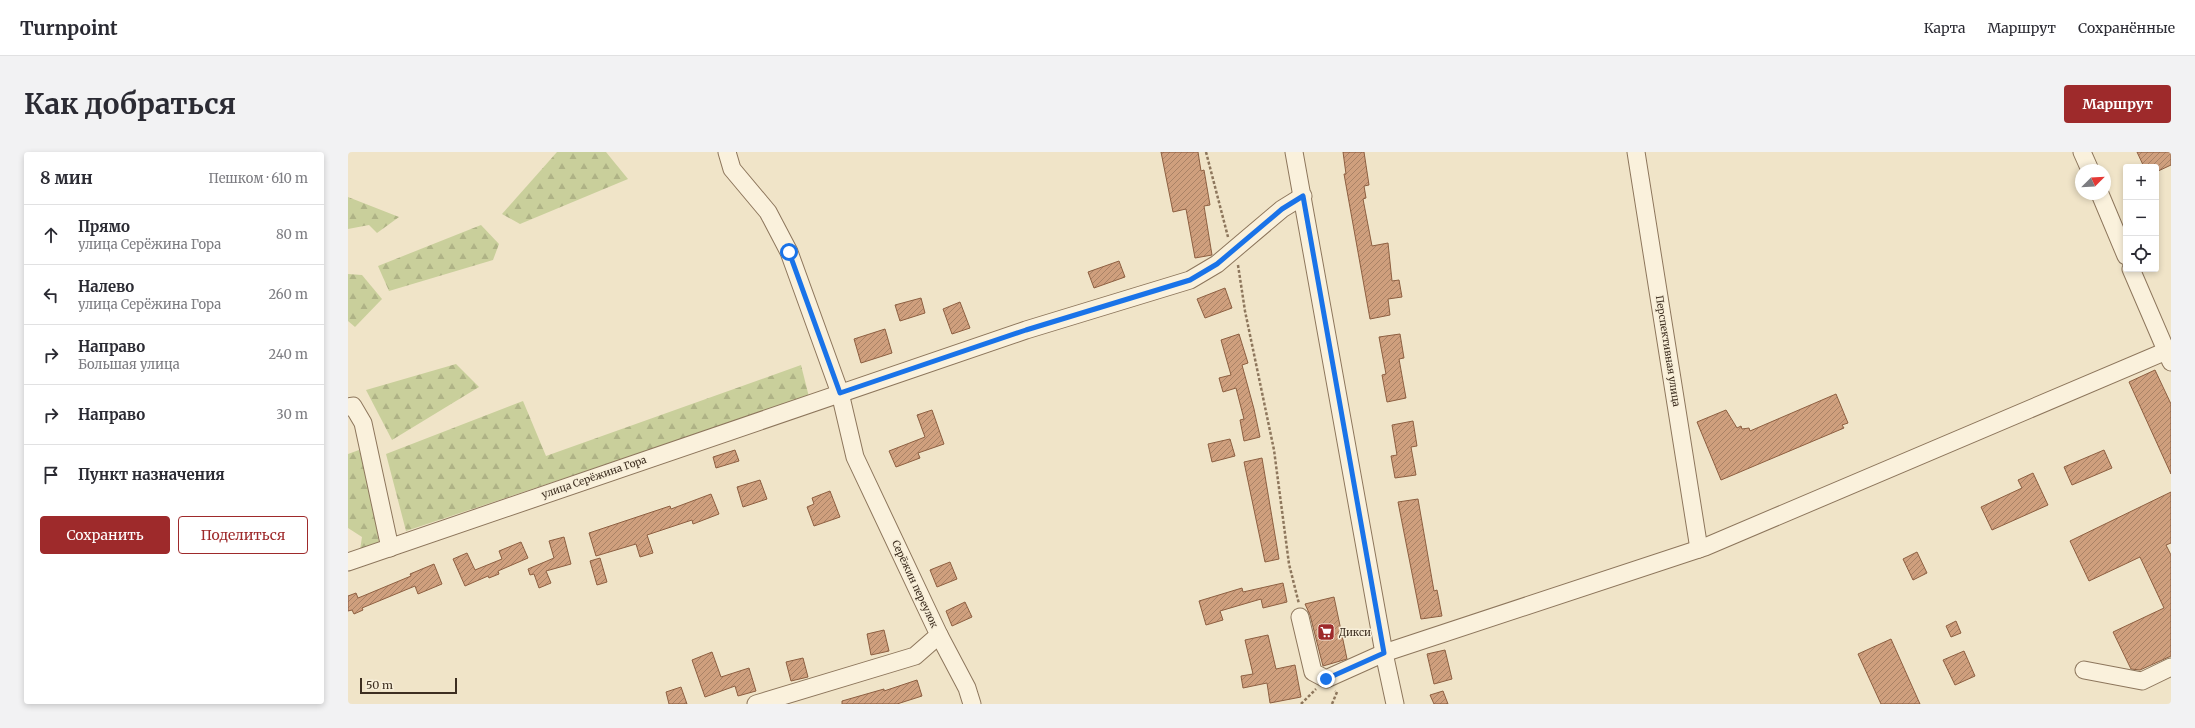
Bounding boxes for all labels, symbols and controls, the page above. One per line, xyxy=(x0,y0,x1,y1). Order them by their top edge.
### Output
text: Turnpoint xyxy=(20,16,118,40)
text: Карта xyxy=(1924,19,1965,37)
text: Маршрут xyxy=(1987,19,2056,37)
text: Сохранённые xyxy=(2078,19,2175,37)
button: Маршрут xyxy=(2064,85,2171,123)
text: Как добраться xyxy=(24,86,236,122)
north arrow xyxy=(2075,164,2111,200)
map controls xyxy=(2123,164,2159,272)
button: + xyxy=(2123,164,2159,200)
text: 8 мин xyxy=(40,167,93,189)
text: Пешком · 610 m xyxy=(209,170,308,187)
button: − xyxy=(2123,200,2159,236)
text: Прямо xyxy=(78,217,130,236)
icon: ahead xyxy=(40,224,62,246)
text: 80 m xyxy=(276,226,308,243)
text: улица Серёжина Гора xyxy=(78,236,221,253)
button: locate xyxy=(2123,236,2159,272)
route start xyxy=(780,243,798,261)
text: Налево xyxy=(78,277,134,296)
icon: left xyxy=(40,284,62,306)
text: 260 m xyxy=(268,286,308,303)
street label: Перспективная улица xyxy=(1653,294,1683,408)
text: улица Серёжина Гора xyxy=(78,296,221,313)
text: Направо xyxy=(78,337,145,356)
icon: right xyxy=(40,344,62,366)
text: 240 m xyxy=(268,346,308,363)
text: Большая улица xyxy=(78,356,180,373)
icon: right xyxy=(40,404,62,426)
text: Направо xyxy=(78,405,145,424)
text: 30 m xyxy=(276,406,308,423)
street label: улица Серёжина Гора xyxy=(540,453,649,501)
icon: arrive xyxy=(40,464,62,486)
text: Пункт назначения xyxy=(78,465,225,484)
button: Сохранить xyxy=(40,516,170,554)
button: Поделиться xyxy=(178,516,308,554)
street label: Серёжин переулок xyxy=(889,538,941,631)
supermarket icon: Дикси xyxy=(1316,622,1336,642)
place label: Дикси xyxy=(1339,626,1371,639)
route end xyxy=(1317,670,1335,688)
scale bar xyxy=(360,676,457,695)
text: 50 m xyxy=(366,678,393,692)

